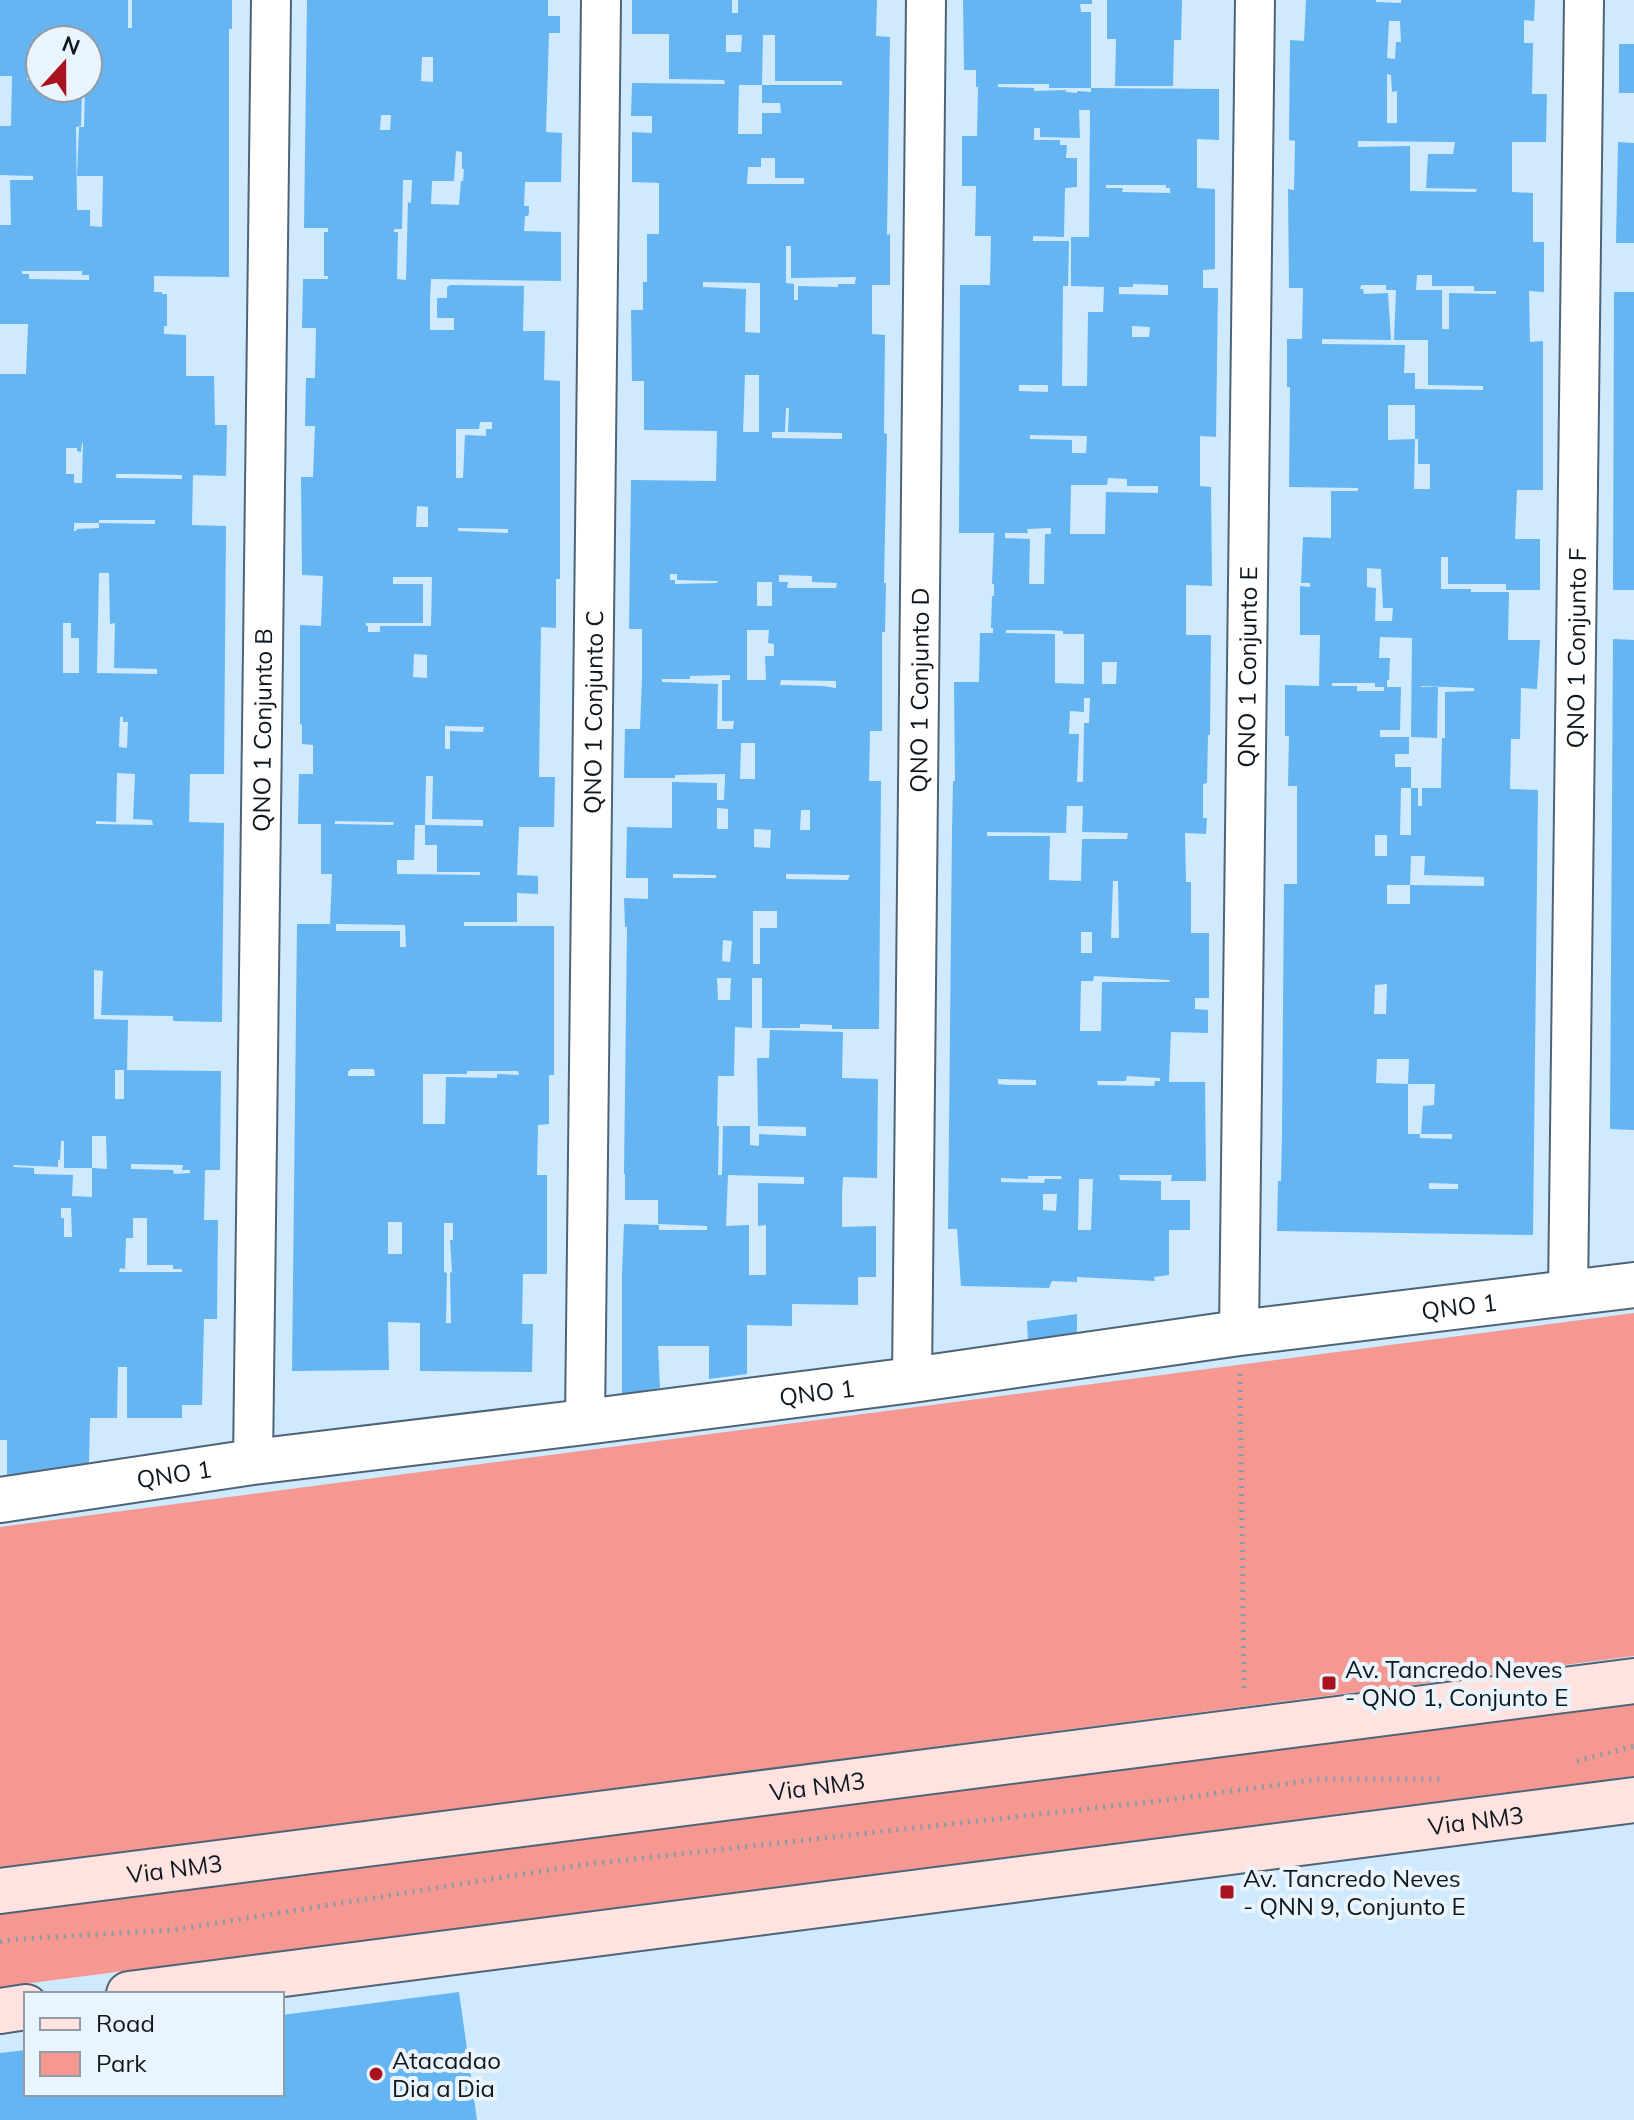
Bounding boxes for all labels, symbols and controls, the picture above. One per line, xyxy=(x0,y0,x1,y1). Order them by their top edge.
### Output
north arrow xyxy=(24,24,104,104)
text: N xyxy=(58,29,84,61)
street label: QNO 1 Conjunto F xyxy=(1560,548,1592,749)
street label: QNO 1 Conjunto E xyxy=(1231,566,1263,768)
street label: QNO 1 Conjunto D xyxy=(903,587,935,793)
street label: QNO 1 Conjunto C xyxy=(577,610,609,814)
street label: QNO 1 Conjunto B xyxy=(246,628,278,832)
street label: QNO 1 xyxy=(1420,1287,1498,1326)
street label: QNO 1 xyxy=(777,1373,856,1412)
street label: QNO 1 xyxy=(134,1453,214,1494)
place label: Av. Tancredo Neves - QNO 1, Conjunto E xyxy=(1345,1654,1568,1712)
marker: Av. Tancredo Neves - QNO 1, Conjunto E xyxy=(1320,1674,1338,1692)
street label: Via NM3 xyxy=(768,1765,867,1807)
street label: Via NM3 xyxy=(1426,1799,1525,1841)
street label: Via NM3 xyxy=(125,1848,224,1890)
place label: Av. Tancredo Neves - QNN 9, Conjunto E xyxy=(1243,1863,1466,1921)
marker: Av. Tancredo Neves - QNN 9, Conjunto E xyxy=(1218,1883,1236,1901)
legend xyxy=(24,1992,284,2096)
text: Road xyxy=(96,2008,155,2038)
place label: Atacadao Dia a Dia xyxy=(392,2045,501,2103)
text: Park xyxy=(96,2048,147,2078)
marker: Atacadao Dia a Dia xyxy=(367,2065,385,2083)

